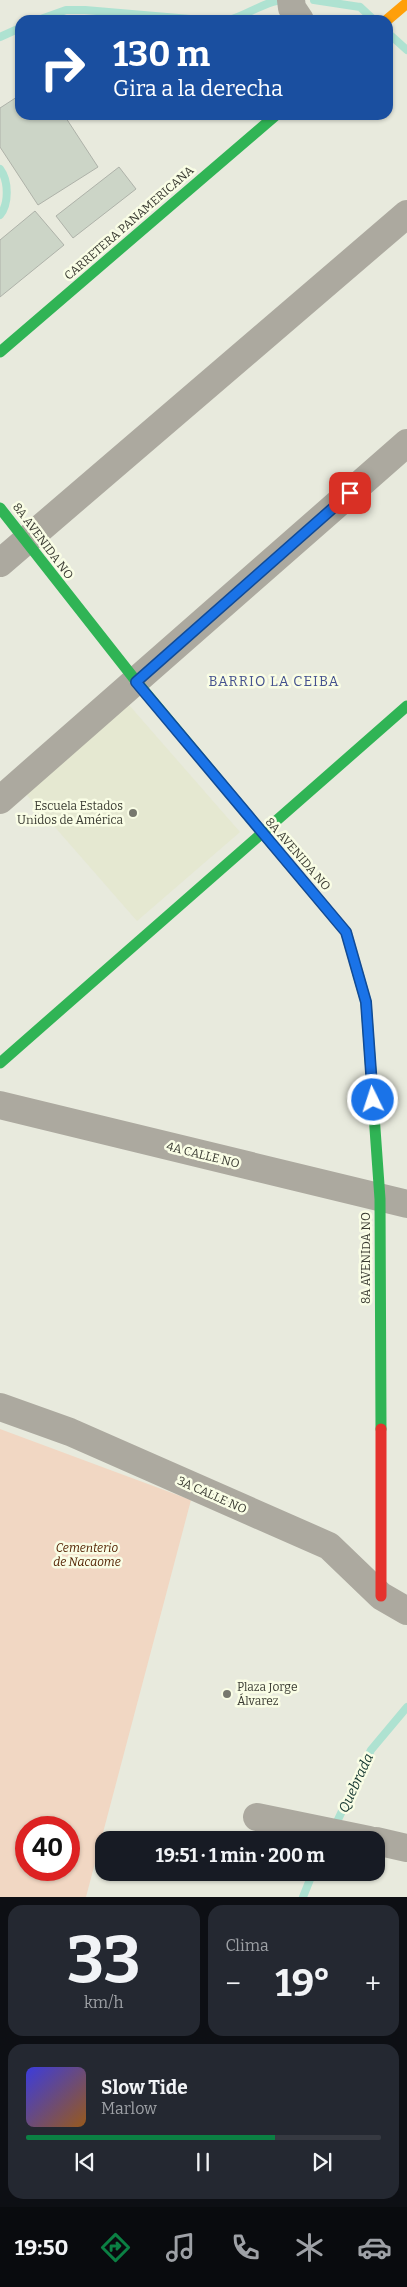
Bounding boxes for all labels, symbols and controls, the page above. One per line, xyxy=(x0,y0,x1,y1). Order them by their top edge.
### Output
text: 130 m xyxy=(113,33,210,75)
icon: right xyxy=(30,35,95,100)
text: Gira a la derecha xyxy=(113,75,283,102)
street label: CARRETERA PANAMERICANA xyxy=(62,163,197,283)
pin xyxy=(329,472,371,514)
icon: arrive xyxy=(336,479,364,507)
street label: 8A AVENIDA NO xyxy=(10,500,76,582)
district label: BARRIO LA CEIBA xyxy=(209,673,339,690)
place label: Escuela Estados Unidos de América xyxy=(17,799,123,827)
marker: Escuela Estados Unidos de América xyxy=(127,807,139,819)
street label: 8A AVENIDA NO xyxy=(263,815,333,893)
position arrow xyxy=(346,1073,398,1125)
street label: 4A CALLE NO xyxy=(165,1139,241,1171)
street label: 8A AVENIDA NO xyxy=(359,1212,373,1304)
street label: 3A CALLE NO xyxy=(175,1473,249,1517)
park label: Cementerio de Nacaome xyxy=(53,1541,121,1569)
place label: Plaza Jorge Álvarez xyxy=(237,1680,297,1708)
marker: Plaza Jorge Álvarez xyxy=(221,1688,233,1700)
water label: Quebrada xyxy=(335,1751,377,1815)
speed limit sign: 40 xyxy=(15,1816,80,1881)
text: 19:51 · 1 min · 200 m xyxy=(155,1844,325,1867)
text: 33 xyxy=(67,1921,141,1999)
text: Clima xyxy=(226,1936,269,1955)
text: 19° xyxy=(275,1960,331,2006)
text: − xyxy=(226,1967,241,2000)
text: + xyxy=(365,1967,381,2000)
text: km/h xyxy=(84,1993,124,2012)
text: Slow Tide xyxy=(101,2076,188,2099)
text: Marlow xyxy=(101,2099,157,2118)
icon: previous xyxy=(71,2148,99,2176)
icon: pause xyxy=(189,2148,217,2176)
icon: next xyxy=(308,2148,336,2176)
icon: directions xyxy=(98,2230,133,2265)
icon: music xyxy=(163,2230,198,2265)
icon: phone xyxy=(228,2230,263,2265)
icon: climate xyxy=(292,2230,327,2265)
icon: car xyxy=(357,2230,392,2265)
text: 19:50 xyxy=(15,2234,69,2261)

